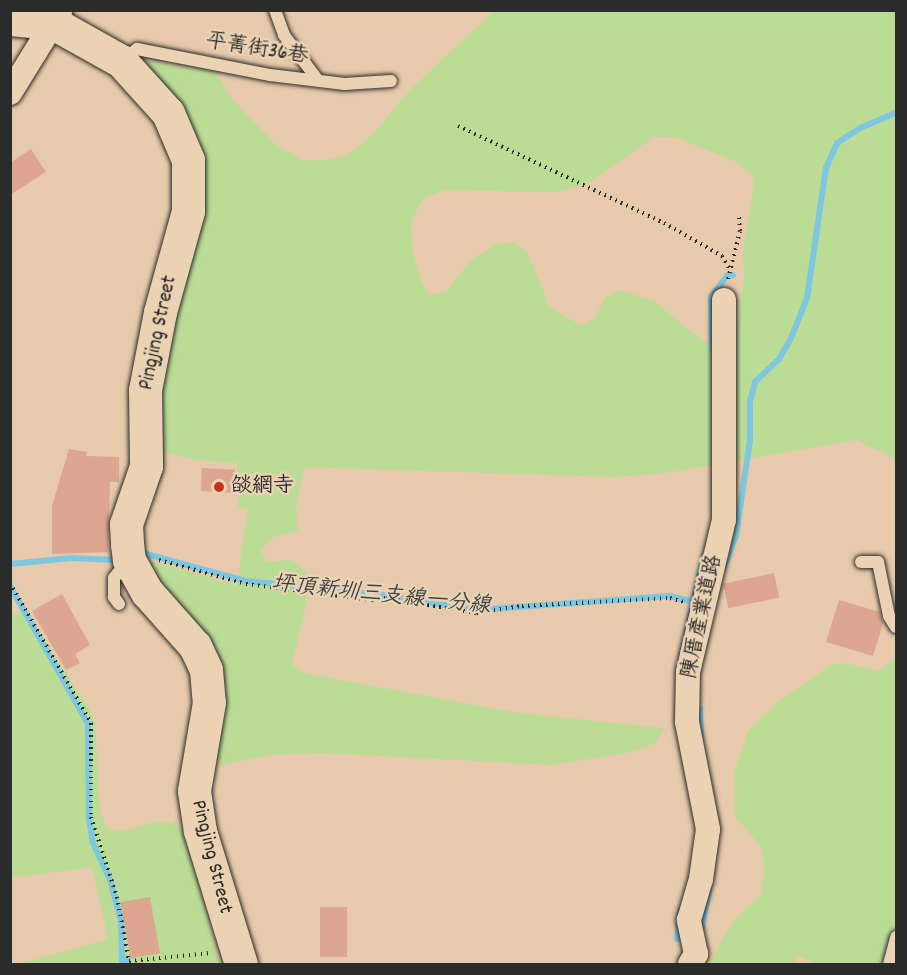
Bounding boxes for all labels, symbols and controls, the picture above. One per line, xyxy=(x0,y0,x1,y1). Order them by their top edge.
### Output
street label: 平菁街36巷 xyxy=(204,29,310,71)
street label: Pingjing Street xyxy=(135,273,183,393)
place label: 燄網寺 xyxy=(231,474,294,500)
marker: 燄網寺 xyxy=(212,480,226,494)
street label: 陳厝產業道路 xyxy=(678,553,728,681)
water label: 坪頂新圳三支線一分線 xyxy=(270,571,492,621)
street label: Pingjing Street xyxy=(185,797,237,917)

